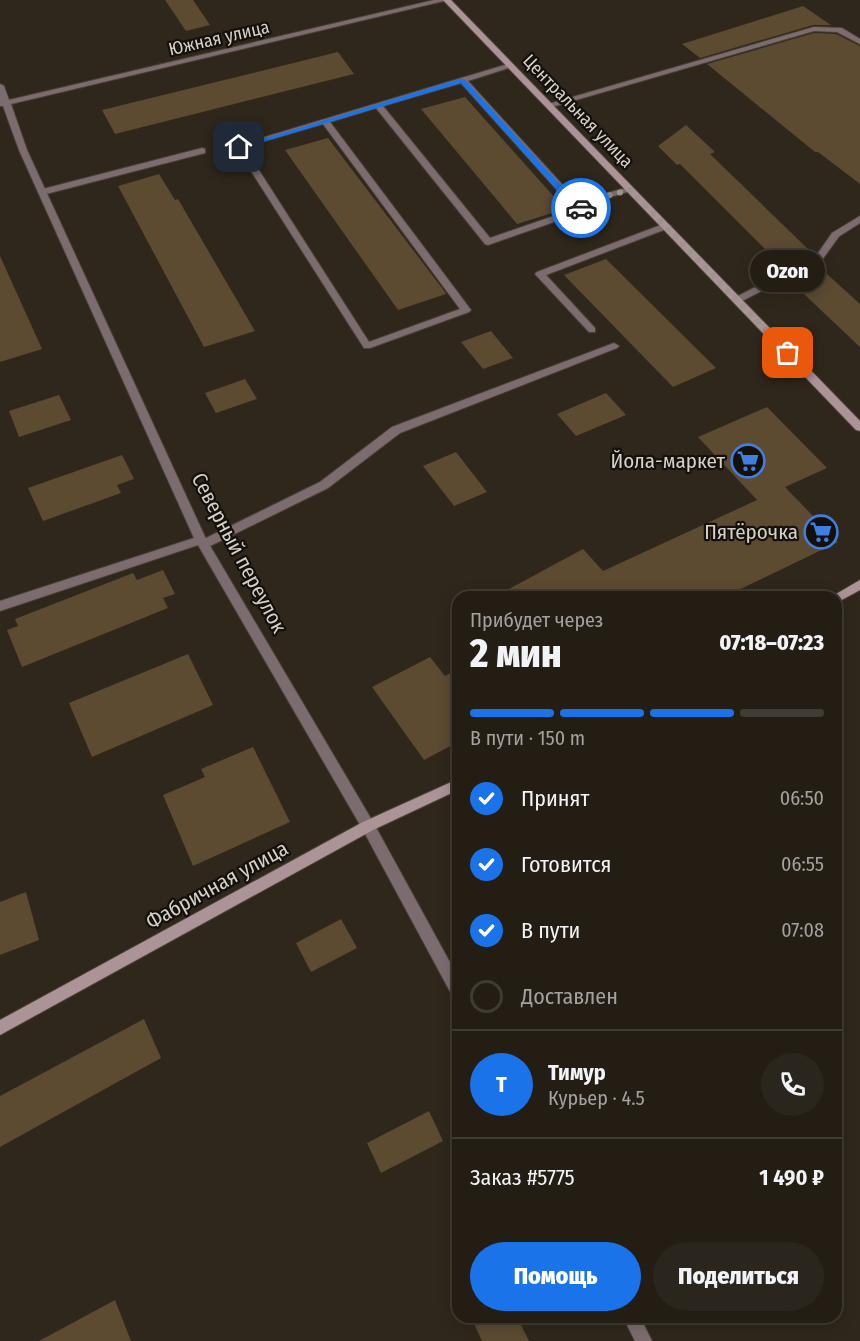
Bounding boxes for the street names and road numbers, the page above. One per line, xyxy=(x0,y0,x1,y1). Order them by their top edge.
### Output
street label: Южная улица xyxy=(166,16,272,60)
street label: Центральная улица xyxy=(518,50,638,172)
street label: Северный переулок xyxy=(186,468,292,638)
street label: Фабричная улица xyxy=(141,835,293,935)

